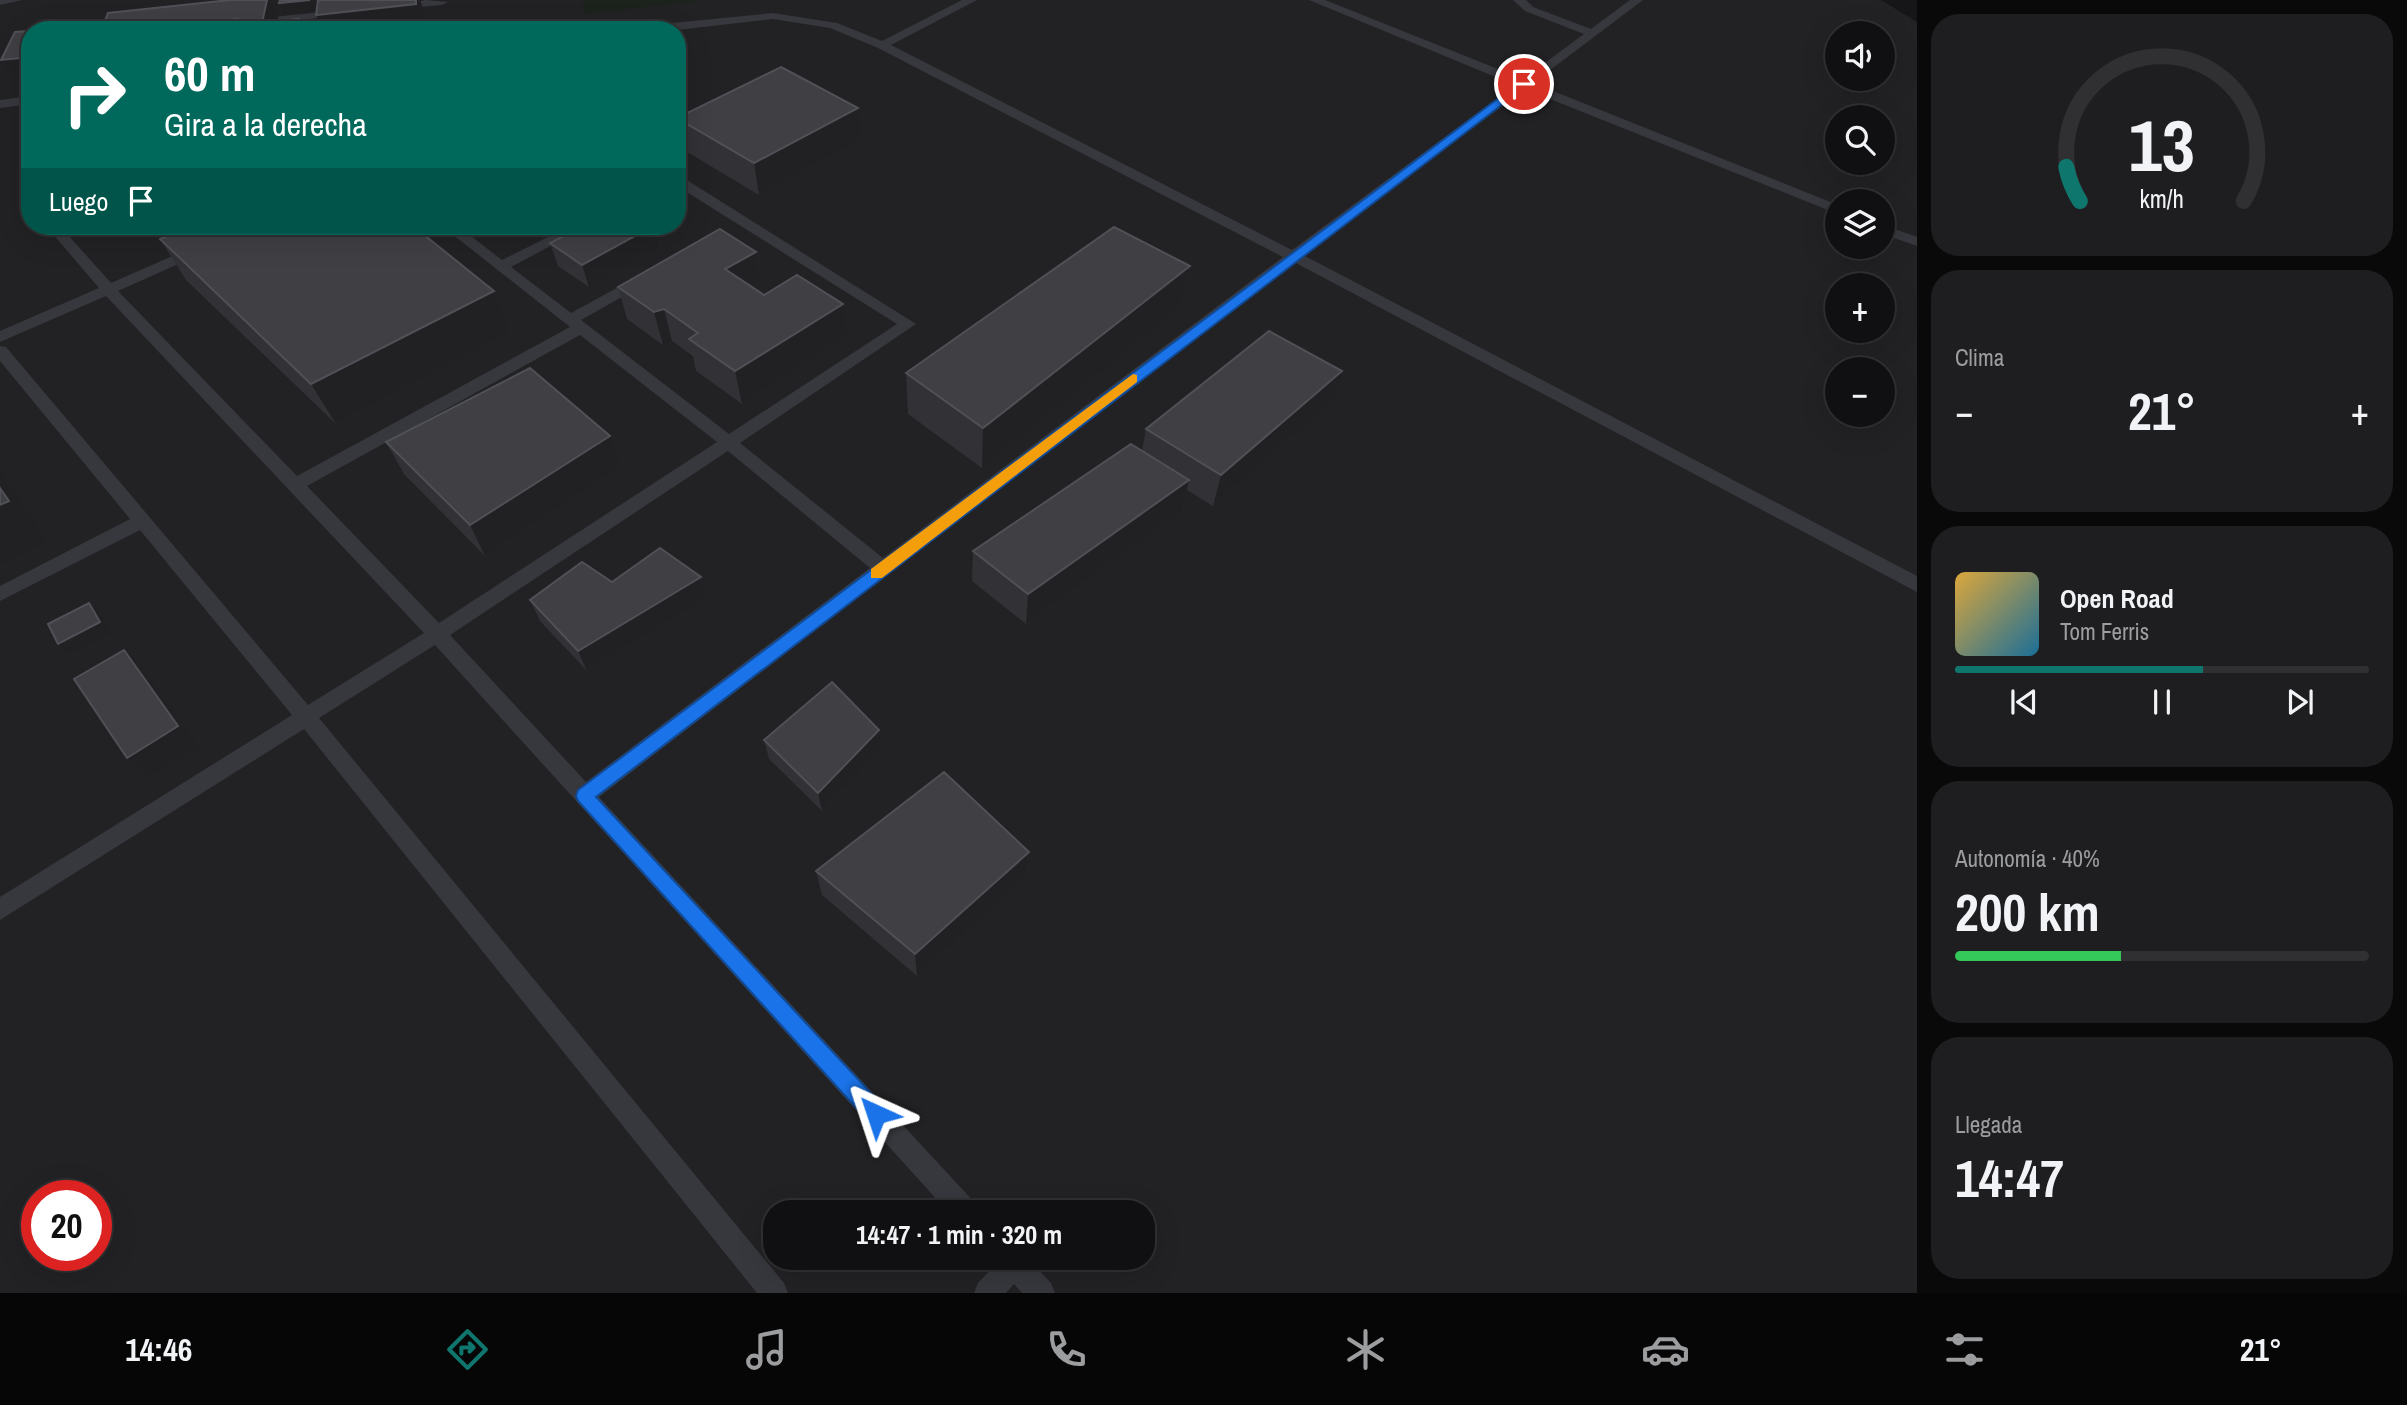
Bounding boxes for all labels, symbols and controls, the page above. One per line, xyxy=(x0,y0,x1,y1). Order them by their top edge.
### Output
map controls xyxy=(1825,21,1895,427)
button: sound xyxy=(1825,21,1895,91)
text: 60 m xyxy=(164,40,256,106)
icon: right xyxy=(49,49,140,140)
pin xyxy=(1494,54,1554,114)
icon: arrive xyxy=(1505,65,1543,103)
text: 13 xyxy=(2129,96,2195,194)
text: Gira a la derecha xyxy=(164,103,367,146)
button: search xyxy=(1825,105,1895,175)
icon: arrive xyxy=(122,182,160,220)
text: km/h xyxy=(2140,182,2184,216)
text: Luego xyxy=(49,184,108,219)
button: layers xyxy=(1825,189,1895,259)
button: + xyxy=(1825,273,1895,343)
text: Clima xyxy=(1955,342,2004,373)
button: − xyxy=(1825,357,1895,427)
text: 21° xyxy=(2128,376,2196,446)
text: − xyxy=(1955,386,1973,437)
text: + xyxy=(2351,386,2369,437)
text: Open Road xyxy=(2060,581,2174,616)
text: Tom Ferris xyxy=(2060,616,2149,647)
icon: previous xyxy=(2005,683,2043,721)
icon: pause xyxy=(2143,683,2181,721)
icon: next xyxy=(2281,683,2319,721)
text: Autonomía · 40% xyxy=(1955,843,2100,874)
text: 200 km xyxy=(1955,877,2100,947)
position arrow xyxy=(839,1077,913,1151)
text: Llegada xyxy=(1955,1109,2022,1140)
text: 14:47 xyxy=(1955,1143,2064,1213)
speed limit sign: 20 xyxy=(21,1180,112,1271)
text: 14:47 · 1 min · 320 m xyxy=(856,1217,1062,1252)
icon: directions xyxy=(443,1325,492,1374)
icon: music xyxy=(742,1325,791,1374)
icon: phone xyxy=(1042,1325,1091,1374)
icon: climate xyxy=(1341,1325,1390,1374)
icon: car xyxy=(1641,1325,1690,1374)
icon: filters xyxy=(1940,1325,1989,1374)
text: 14:46 xyxy=(125,1328,192,1371)
text: 21° xyxy=(2240,1328,2282,1371)

